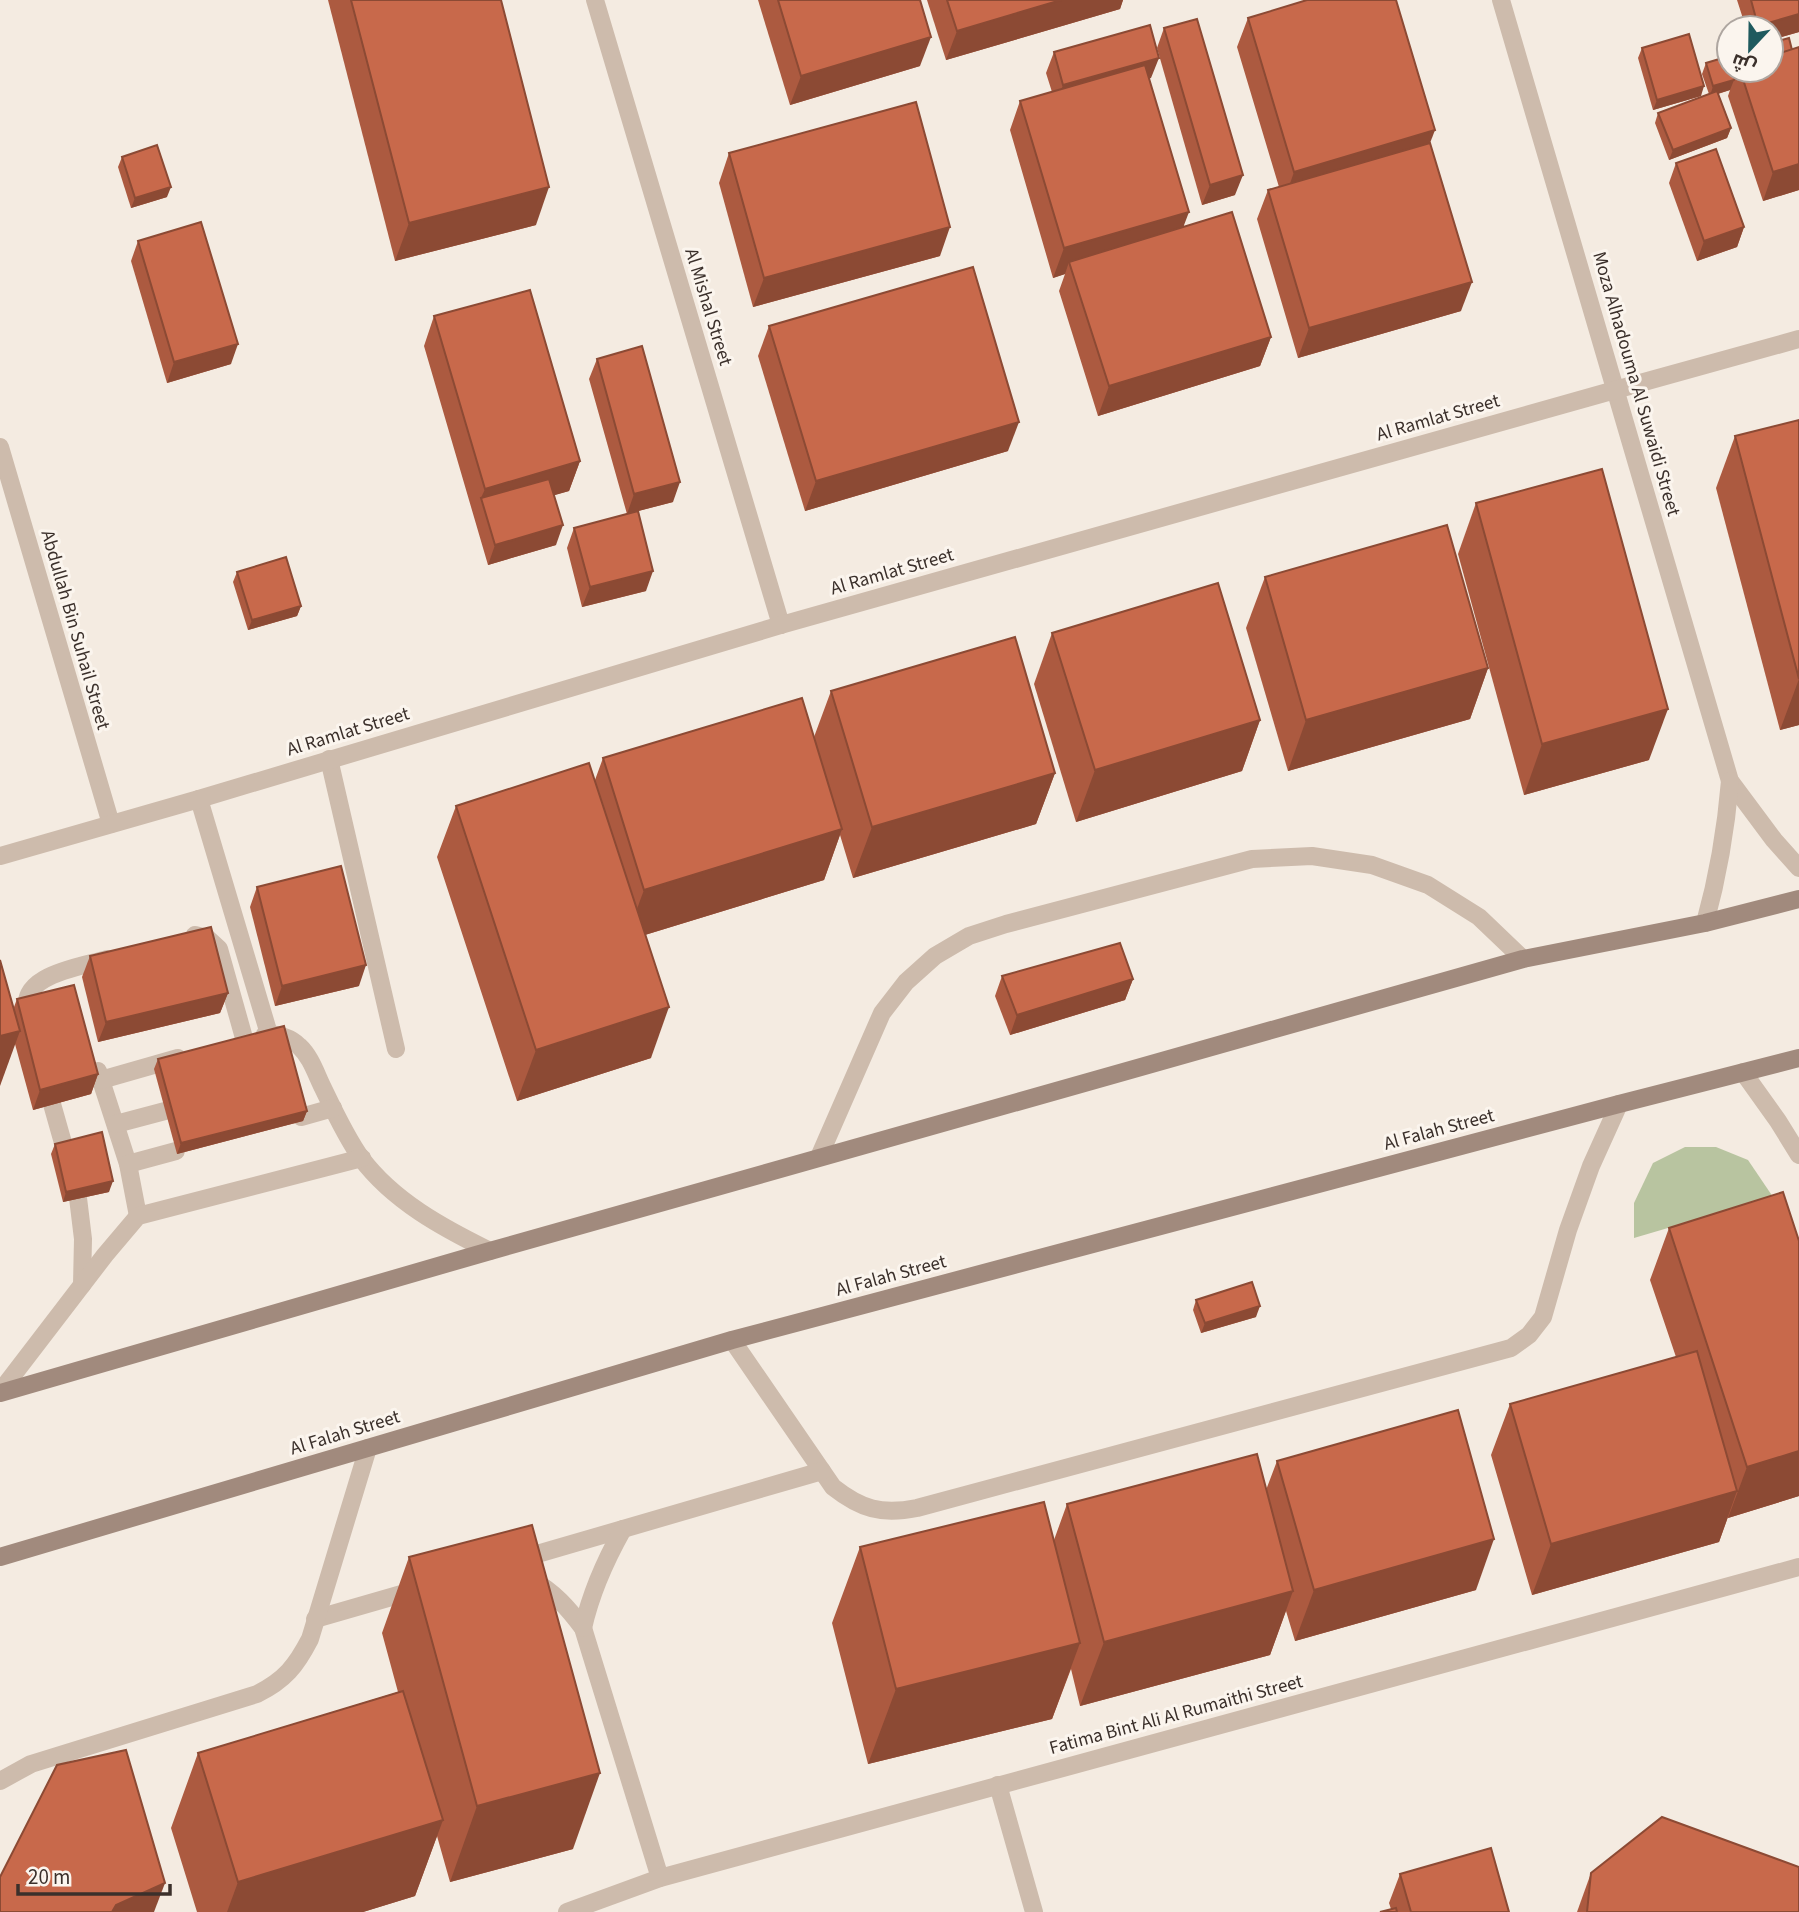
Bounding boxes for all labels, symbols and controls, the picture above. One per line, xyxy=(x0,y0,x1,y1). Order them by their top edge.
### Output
north arrow xyxy=(1715,14,1785,84)
text: ش xyxy=(1728,46,1761,80)
street label: Al Mishal Street xyxy=(677,245,739,370)
street label: Moza Alhadouma Al Suwaidi Street xyxy=(1585,248,1687,520)
street label: Al Ramlat Street xyxy=(1373,387,1503,448)
street label: Abdullah Bin Suhail Street xyxy=(34,527,117,734)
street label: Al Ramlat Street xyxy=(827,541,957,602)
street label: Al Ramlat Street xyxy=(283,700,413,763)
street label: Al Falah Street xyxy=(1381,1102,1498,1158)
street label: Al Falah Street xyxy=(833,1248,950,1304)
street label: Al Falah Street xyxy=(287,1403,404,1462)
street label: Fatima Bint Ali Al Rumaithi Street xyxy=(1046,1668,1306,1762)
scale bar xyxy=(18,1853,170,1897)
text: 20 m xyxy=(28,1862,70,1892)

